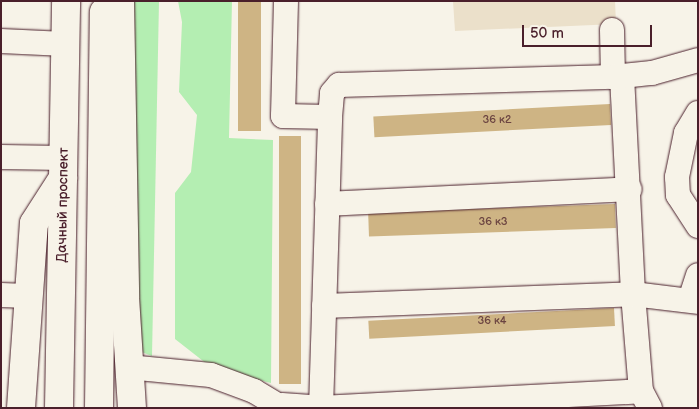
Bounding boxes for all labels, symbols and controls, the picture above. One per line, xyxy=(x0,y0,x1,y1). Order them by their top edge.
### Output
scale bar xyxy=(524,15,654,47)
text: 50 m xyxy=(530,24,564,43)
house number: 36 к2 xyxy=(483,113,511,127)
street label: Дачный проспект xyxy=(54,147,72,263)
house number: 36 к3 xyxy=(478,215,508,229)
house number: 36 к4 xyxy=(477,314,507,328)

